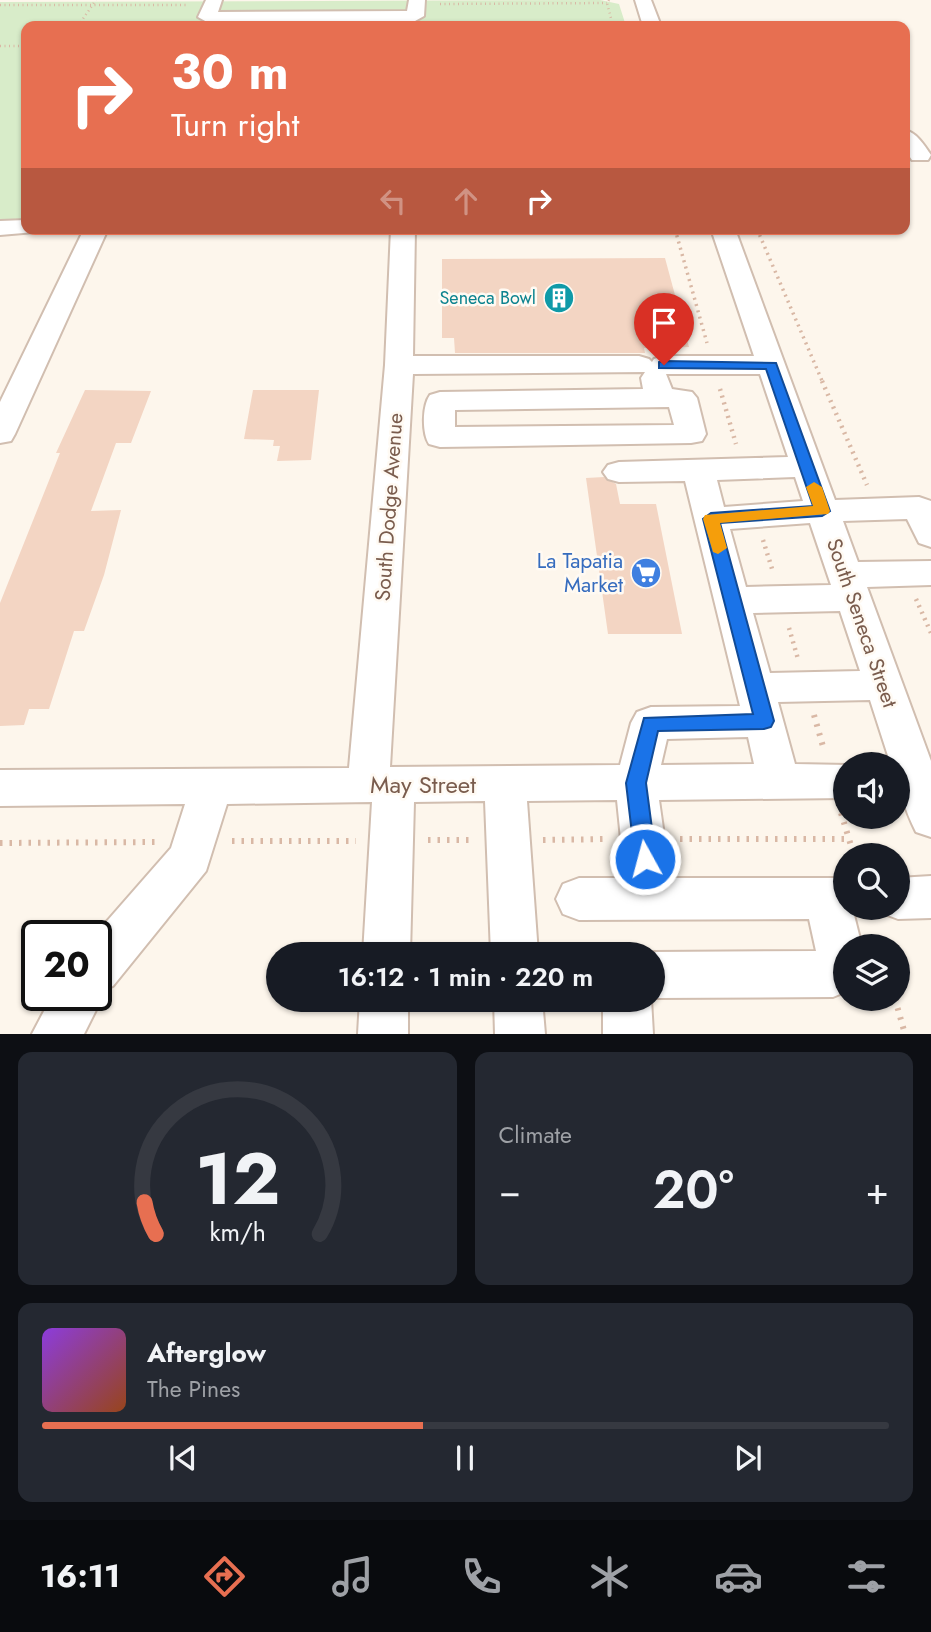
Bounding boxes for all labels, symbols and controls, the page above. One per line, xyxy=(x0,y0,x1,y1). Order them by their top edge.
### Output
text: 30 m xyxy=(171,37,289,107)
icon: right xyxy=(56,49,147,140)
text: Turn right xyxy=(171,102,300,148)
icon: left xyxy=(374,182,412,220)
icon: ahead xyxy=(447,182,485,220)
icon: right xyxy=(520,182,558,220)
building icon: Seneca Bowl xyxy=(542,281,576,315)
place label: Seneca Bowl xyxy=(440,285,536,311)
pin xyxy=(634,293,694,365)
icon: arrive xyxy=(645,304,683,342)
street label: South Dodge Avenue xyxy=(367,412,411,602)
street label: South Seneca Street xyxy=(819,534,905,712)
place label: La Tapatia Market xyxy=(537,546,623,600)
supermarket icon: La Tapatia Market xyxy=(629,556,663,590)
map controls xyxy=(833,752,910,1011)
button: sound xyxy=(833,752,910,829)
street label: May Street xyxy=(370,767,476,802)
position arrow xyxy=(608,822,682,896)
button: search xyxy=(833,843,910,920)
speed limit sign: 20 xyxy=(21,920,112,1011)
button: layers xyxy=(833,934,910,1011)
text: 16:12 · 1 min · 220 m xyxy=(338,958,593,996)
text: Climate xyxy=(499,1118,572,1152)
text: 12 xyxy=(195,1127,280,1232)
text: 20° xyxy=(653,1152,734,1228)
text: − xyxy=(499,1163,521,1218)
text: + xyxy=(866,1163,889,1218)
text: km/h xyxy=(209,1214,266,1250)
text: Afterglow xyxy=(147,1334,266,1372)
text: The Pines xyxy=(147,1372,240,1406)
icon: previous xyxy=(164,1439,202,1477)
icon: pause xyxy=(446,1439,484,1477)
icon: next xyxy=(729,1439,767,1477)
icon: directions xyxy=(200,1552,249,1601)
icon: music xyxy=(328,1552,377,1601)
icon: phone xyxy=(457,1552,506,1601)
icon: climate xyxy=(585,1552,634,1601)
icon: car xyxy=(714,1552,763,1601)
icon: filters xyxy=(842,1552,891,1601)
text: 16:11 xyxy=(40,1553,120,1599)

